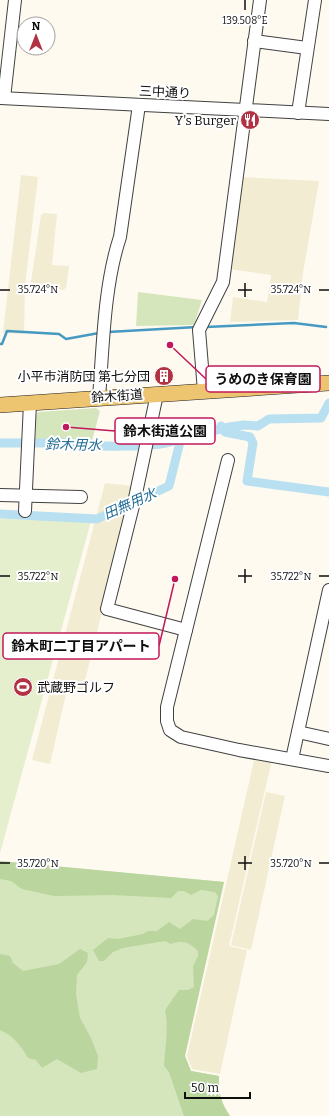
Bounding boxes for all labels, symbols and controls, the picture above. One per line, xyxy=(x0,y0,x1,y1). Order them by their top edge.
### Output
text: 139.508°E xyxy=(222,15,268,27)
north arrow xyxy=(16,16,56,56)
text: N xyxy=(32,20,41,33)
street label: 三中通り xyxy=(139,83,191,101)
restaurant icon: Y's Burger xyxy=(239,109,261,131)
place label: Y's Burger xyxy=(175,113,236,128)
text: 35.724°N xyxy=(18,284,58,296)
text: 35.724°N xyxy=(271,284,311,296)
building icon: 小平市消防団 第七分団 xyxy=(153,365,175,387)
callout: うめのき保育園 xyxy=(206,366,320,392)
place label: 小平市消防団 第七分団 xyxy=(17,369,150,384)
text: うめのき保育園 xyxy=(214,371,312,388)
street label: 鈴木街道 xyxy=(91,387,143,405)
callout: 鈴木街道公園 xyxy=(115,418,215,444)
text: 鈴木街道公園 xyxy=(123,423,207,440)
water label: 鈴木用水 xyxy=(45,436,103,454)
water label: 田無用水 xyxy=(101,484,161,523)
text: 35.722°N xyxy=(18,571,58,583)
text: 35.722°N xyxy=(271,571,311,583)
callout: 鈴木町二丁目アパート xyxy=(3,633,159,659)
text: 鈴木町二丁目アパート xyxy=(11,638,151,655)
sports icon: 武蔵野ゴルフ xyxy=(12,676,34,698)
place label: 武蔵野ゴルフ xyxy=(37,680,115,695)
text: 35.720°N xyxy=(17,858,59,870)
text: 35.720°N xyxy=(270,858,312,870)
scale bar xyxy=(185,1074,250,1100)
text: 50 m xyxy=(191,1081,220,1095)

